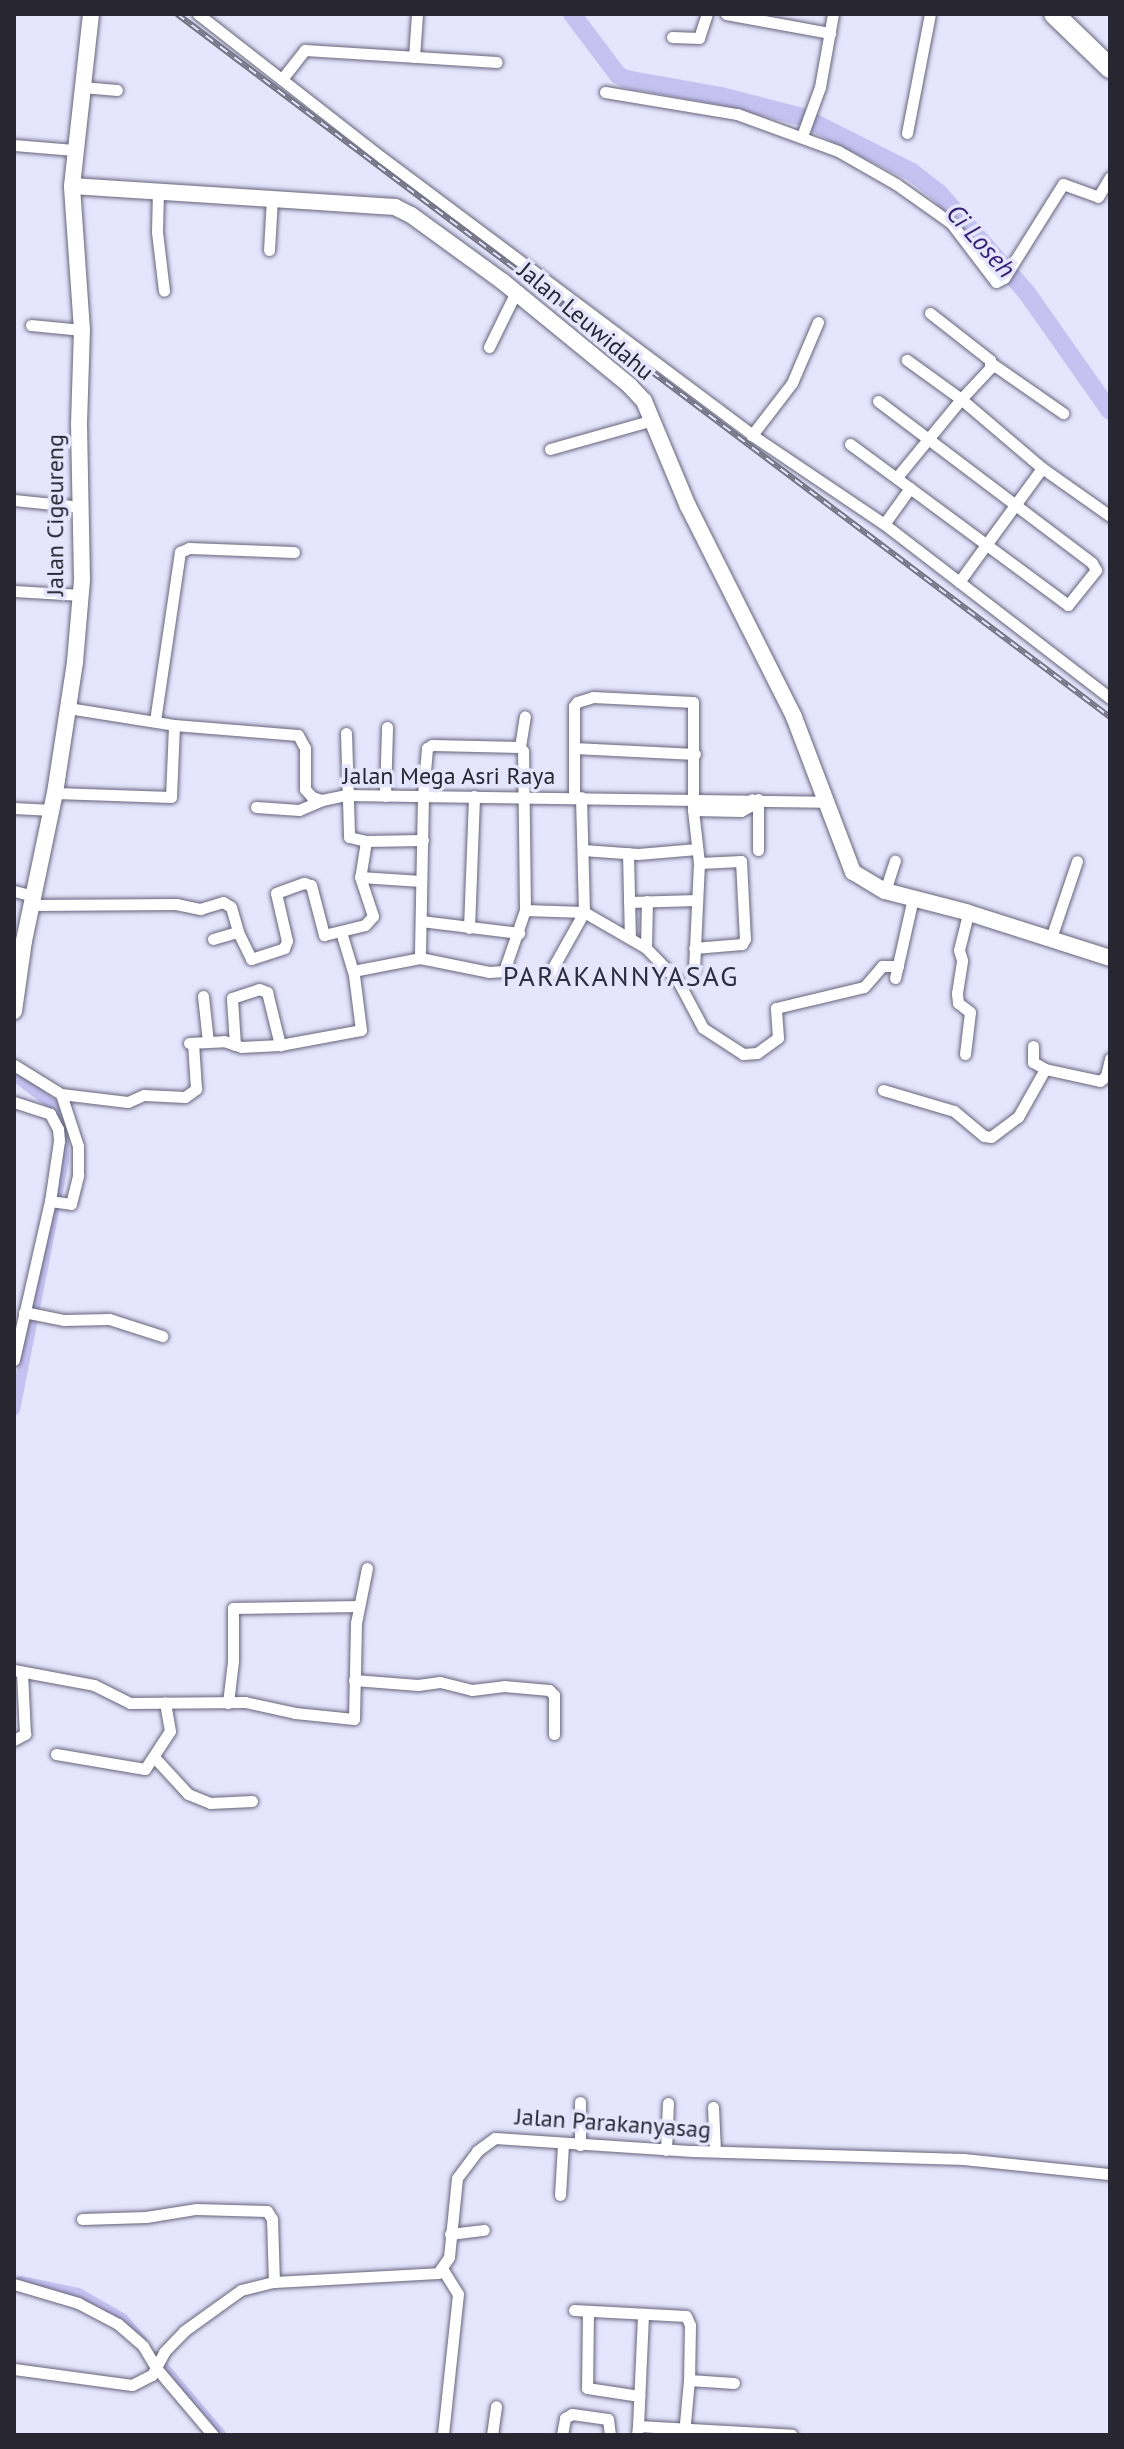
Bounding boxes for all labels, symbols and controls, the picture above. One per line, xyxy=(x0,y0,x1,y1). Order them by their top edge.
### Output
water label: Ci Loseh xyxy=(940,198,1022,284)
street label: Jalan Leuwidahu xyxy=(512,256,660,386)
street label: Jalan Cigeureng xyxy=(41,434,69,596)
street label: Jalan Mega Asri Raya xyxy=(342,762,556,790)
district label: PARAKANNYASAG xyxy=(503,959,739,993)
street label: Jalan Parakanyasag xyxy=(514,2102,712,2144)

